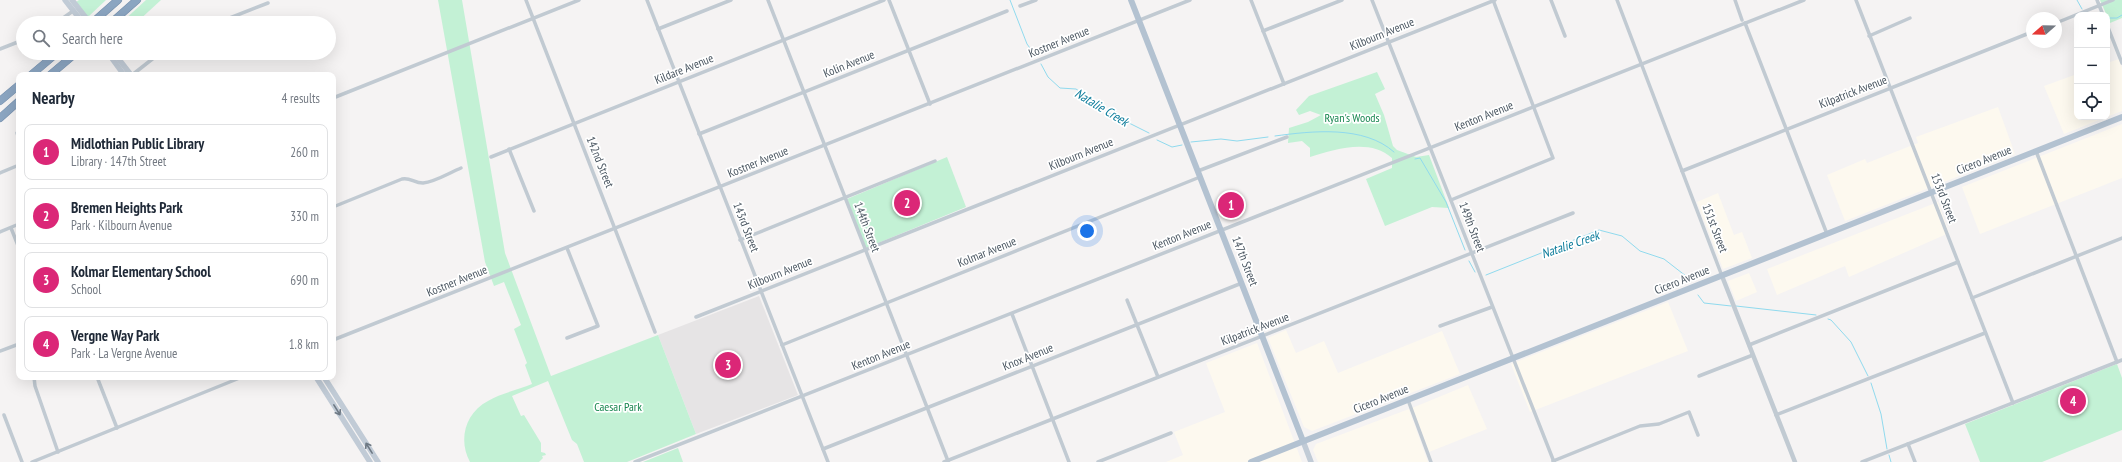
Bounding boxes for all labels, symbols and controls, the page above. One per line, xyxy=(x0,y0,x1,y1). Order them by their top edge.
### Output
north arrow xyxy=(2026,12,2062,48)
map controls xyxy=(2074,12,2110,120)
button: + xyxy=(2074,12,2110,48)
street label: Kilbourn Avenue xyxy=(1347,14,1416,53)
search box xyxy=(16,16,336,60)
street label: Kostner Avenue xyxy=(1026,23,1091,60)
icon: search xyxy=(30,27,52,49)
text: Search here xyxy=(62,29,123,48)
street label: Kolin Avenue xyxy=(821,46,877,81)
button: − xyxy=(2074,48,2110,84)
street label: Kildare Avenue xyxy=(652,50,715,87)
street label: Kilpatrick Avenue xyxy=(1817,72,1889,111)
button: locate xyxy=(2074,84,2110,120)
water label: Natalie Creek xyxy=(1072,85,1133,131)
text: Nearby xyxy=(32,87,75,109)
text: 4 results xyxy=(281,90,320,107)
street label: Kenton Avenue xyxy=(1452,97,1515,134)
park label: Ryan's Woods xyxy=(1324,110,1380,125)
text: Midlothian Public Library xyxy=(71,134,204,153)
street label: 142nd Street xyxy=(583,134,618,190)
street label: Kilbourn Avenue xyxy=(1046,134,1115,173)
street label: Cicero Avenue xyxy=(1954,142,2014,177)
street label: Kostner Avenue xyxy=(725,143,790,180)
text: 1 xyxy=(43,144,49,161)
text: 260 m xyxy=(290,144,319,161)
text: Library · 147th Street xyxy=(71,153,166,170)
street label: 153rd Street xyxy=(1928,171,1961,225)
pin: 2 xyxy=(894,188,920,218)
pin: 1 xyxy=(1218,190,1244,220)
text: Bremen Heights Park xyxy=(71,198,183,217)
street label: 143rd Street xyxy=(730,200,763,254)
street label: 144th Street xyxy=(851,200,884,255)
street label: 149th Street xyxy=(1456,200,1489,255)
street label: 151st Street xyxy=(1699,201,1732,255)
text: 2 xyxy=(43,208,49,225)
text: 330 m xyxy=(290,208,319,225)
street label: Kenton Avenue xyxy=(1150,216,1213,253)
text: Park · Kilbourn Avenue xyxy=(71,217,172,234)
your location xyxy=(1077,221,1097,241)
water label: Natalie Creek xyxy=(1539,226,1603,262)
street label: Kolmar Avenue xyxy=(955,233,1018,270)
street label: 147th Street xyxy=(1229,234,1262,288)
street label: Kilbourn Avenue xyxy=(745,253,814,292)
text: Kolmar Elementary School xyxy=(71,262,211,281)
street label: Kostner Avenue xyxy=(424,262,489,299)
street label: Cicero Avenue xyxy=(1652,262,1712,297)
text: 3 xyxy=(43,272,49,289)
text: 690 m xyxy=(290,272,319,289)
text: School xyxy=(71,281,101,298)
street label: Kilpatrick Avenue xyxy=(1219,309,1291,348)
text: Vergne Way Park xyxy=(71,326,160,345)
text: 4 xyxy=(43,336,49,353)
text: 1.8 km xyxy=(289,336,319,353)
street label: Kenton Avenue xyxy=(849,336,912,373)
street label: Knox Avenue xyxy=(1000,340,1055,373)
text: Park · La Vergne Avenue xyxy=(71,345,177,362)
pin: 3 xyxy=(715,350,741,380)
street label: Cicero Avenue xyxy=(1351,381,1411,416)
pin: 4 xyxy=(2060,386,2086,416)
park label: Caesar Park xyxy=(594,399,642,414)
one-way arrow xyxy=(333,404,341,415)
one-way arrow xyxy=(365,443,373,454)

